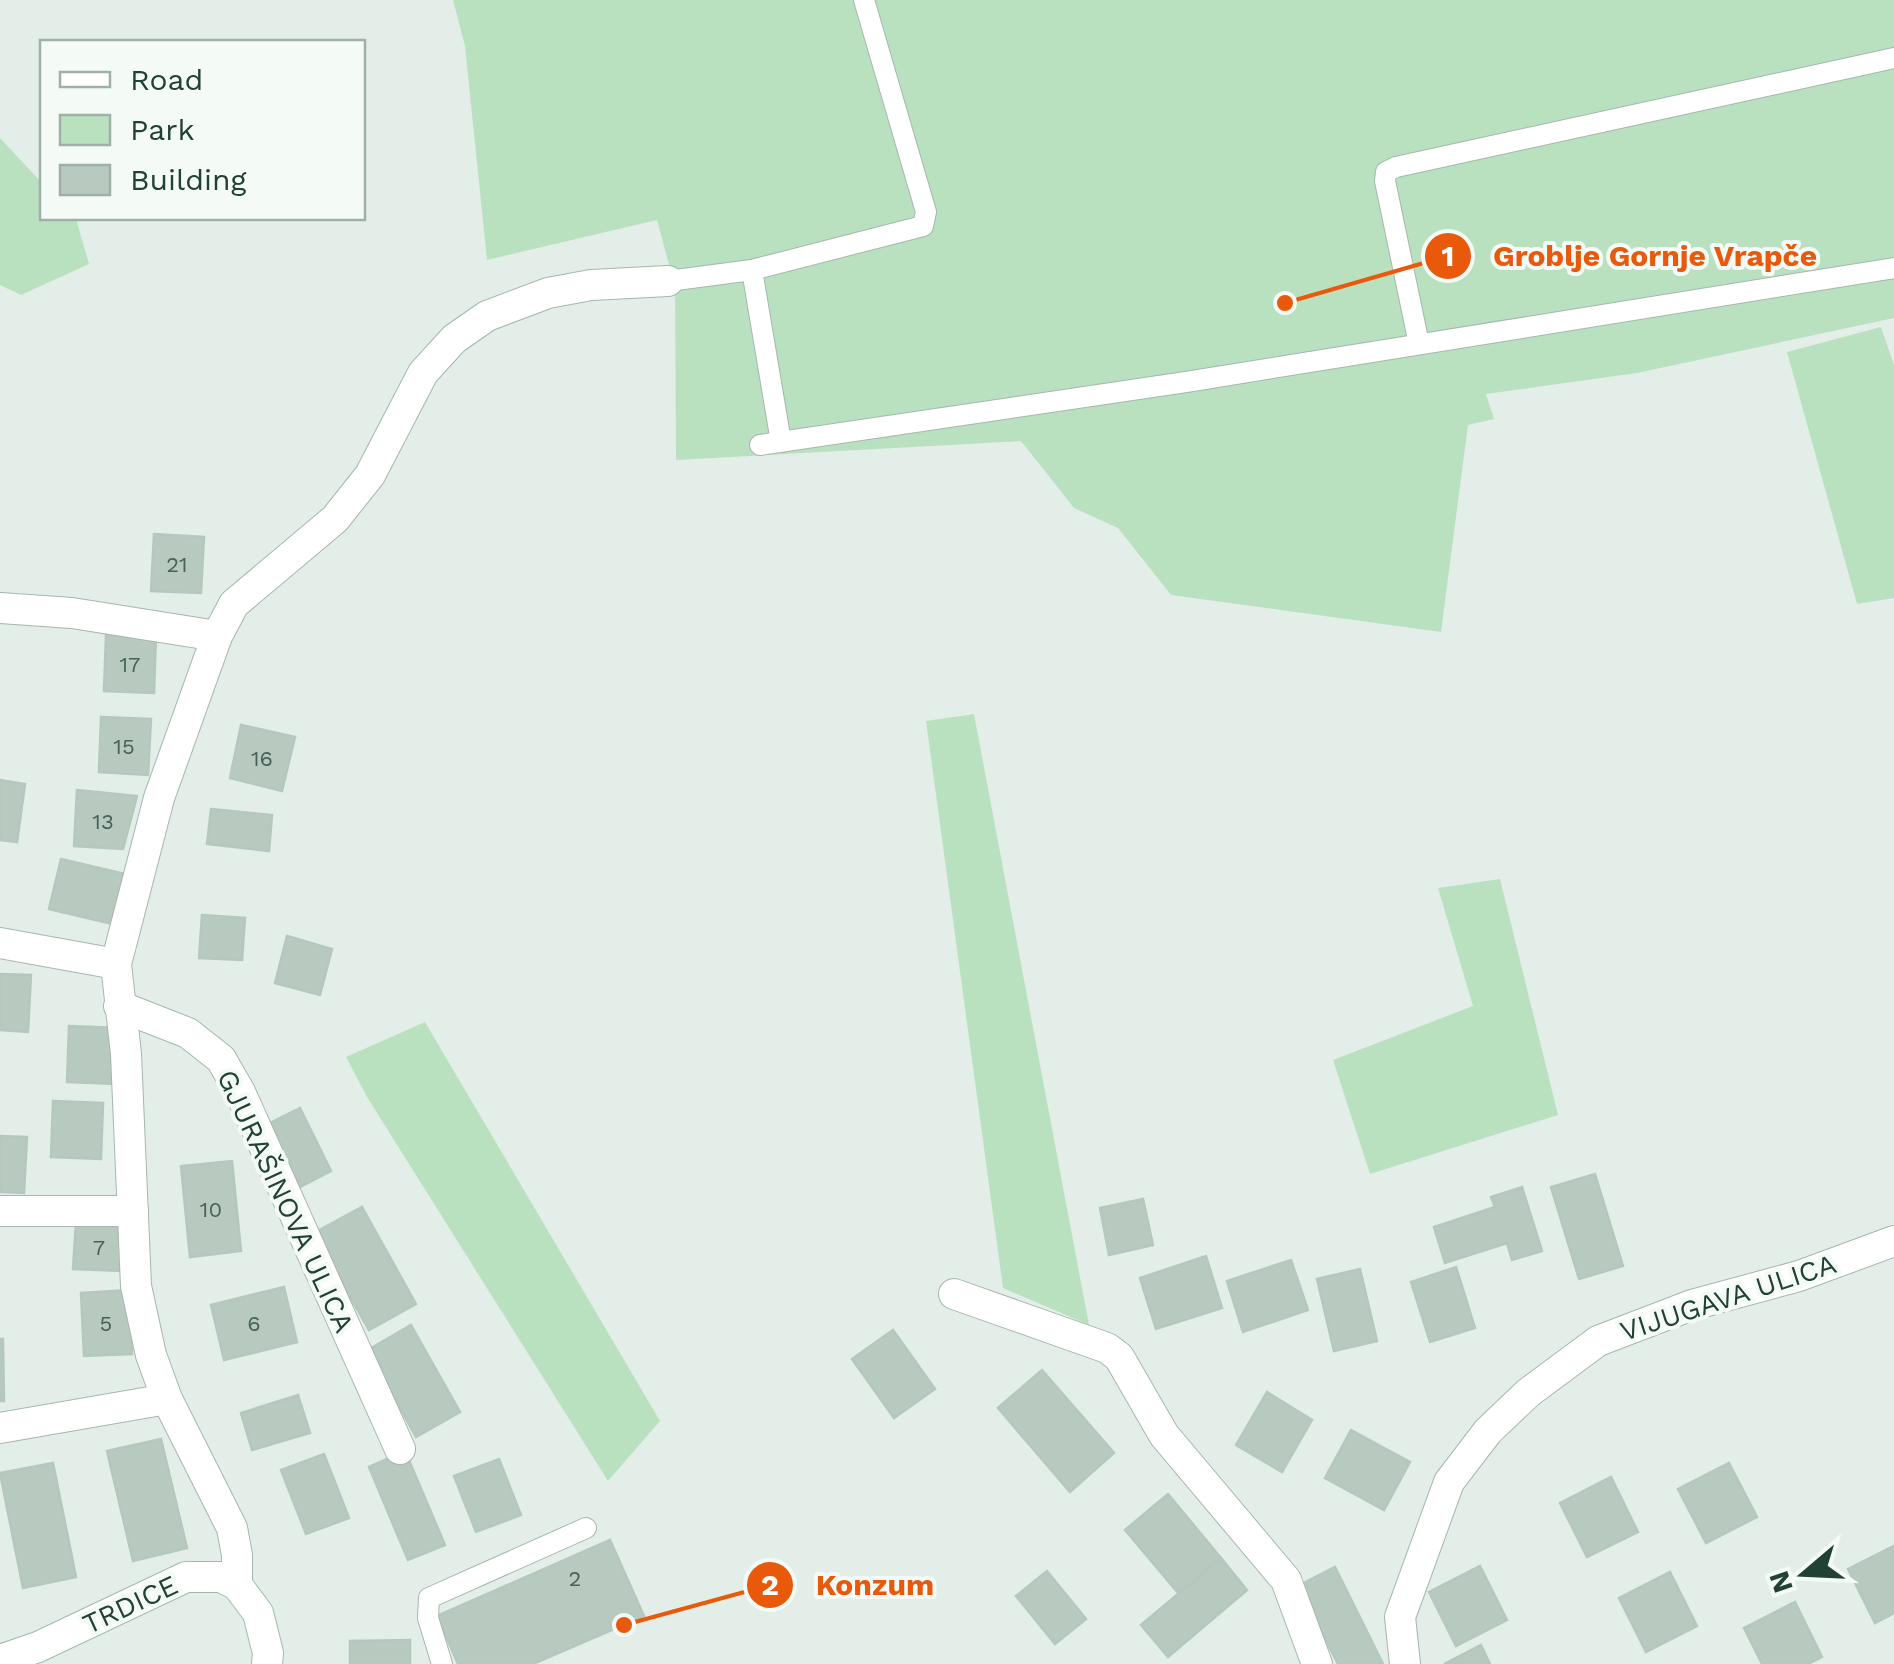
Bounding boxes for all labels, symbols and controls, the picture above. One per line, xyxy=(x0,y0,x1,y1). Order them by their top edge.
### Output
legend xyxy=(40,40,365,220)
text: Road xyxy=(130,62,203,97)
text: Park xyxy=(130,112,195,147)
text: Building xyxy=(130,162,247,197)
callout: Groblje Gornje Vrapče xyxy=(1423,226,1838,286)
text: 1 xyxy=(1442,238,1454,273)
text: Groblje Gornje Vrapče xyxy=(1493,238,1817,273)
house number: 21 xyxy=(166,552,188,577)
house number: 17 xyxy=(120,652,140,677)
house number: 15 xyxy=(113,734,135,759)
house number: 16 xyxy=(251,746,273,771)
house number: 13 xyxy=(92,809,114,834)
street label: GJURAŠINOVA ULICA xyxy=(210,1065,361,1338)
house number: 10 xyxy=(200,1197,222,1222)
house number: 7 xyxy=(93,1235,105,1260)
street label: VIJUGAVA ULICA xyxy=(1616,1247,1840,1348)
house number: 5 xyxy=(100,1311,112,1336)
house number: 6 xyxy=(247,1311,261,1336)
north arrow xyxy=(1754,1524,1854,1624)
callout: Konzum xyxy=(745,1555,954,1615)
house number: 2 xyxy=(569,1566,581,1591)
text: 2 xyxy=(761,1567,779,1602)
text: Konzum xyxy=(816,1567,934,1602)
text: N xyxy=(1762,1567,1800,1597)
street label: TRDICE xyxy=(77,1568,183,1641)

